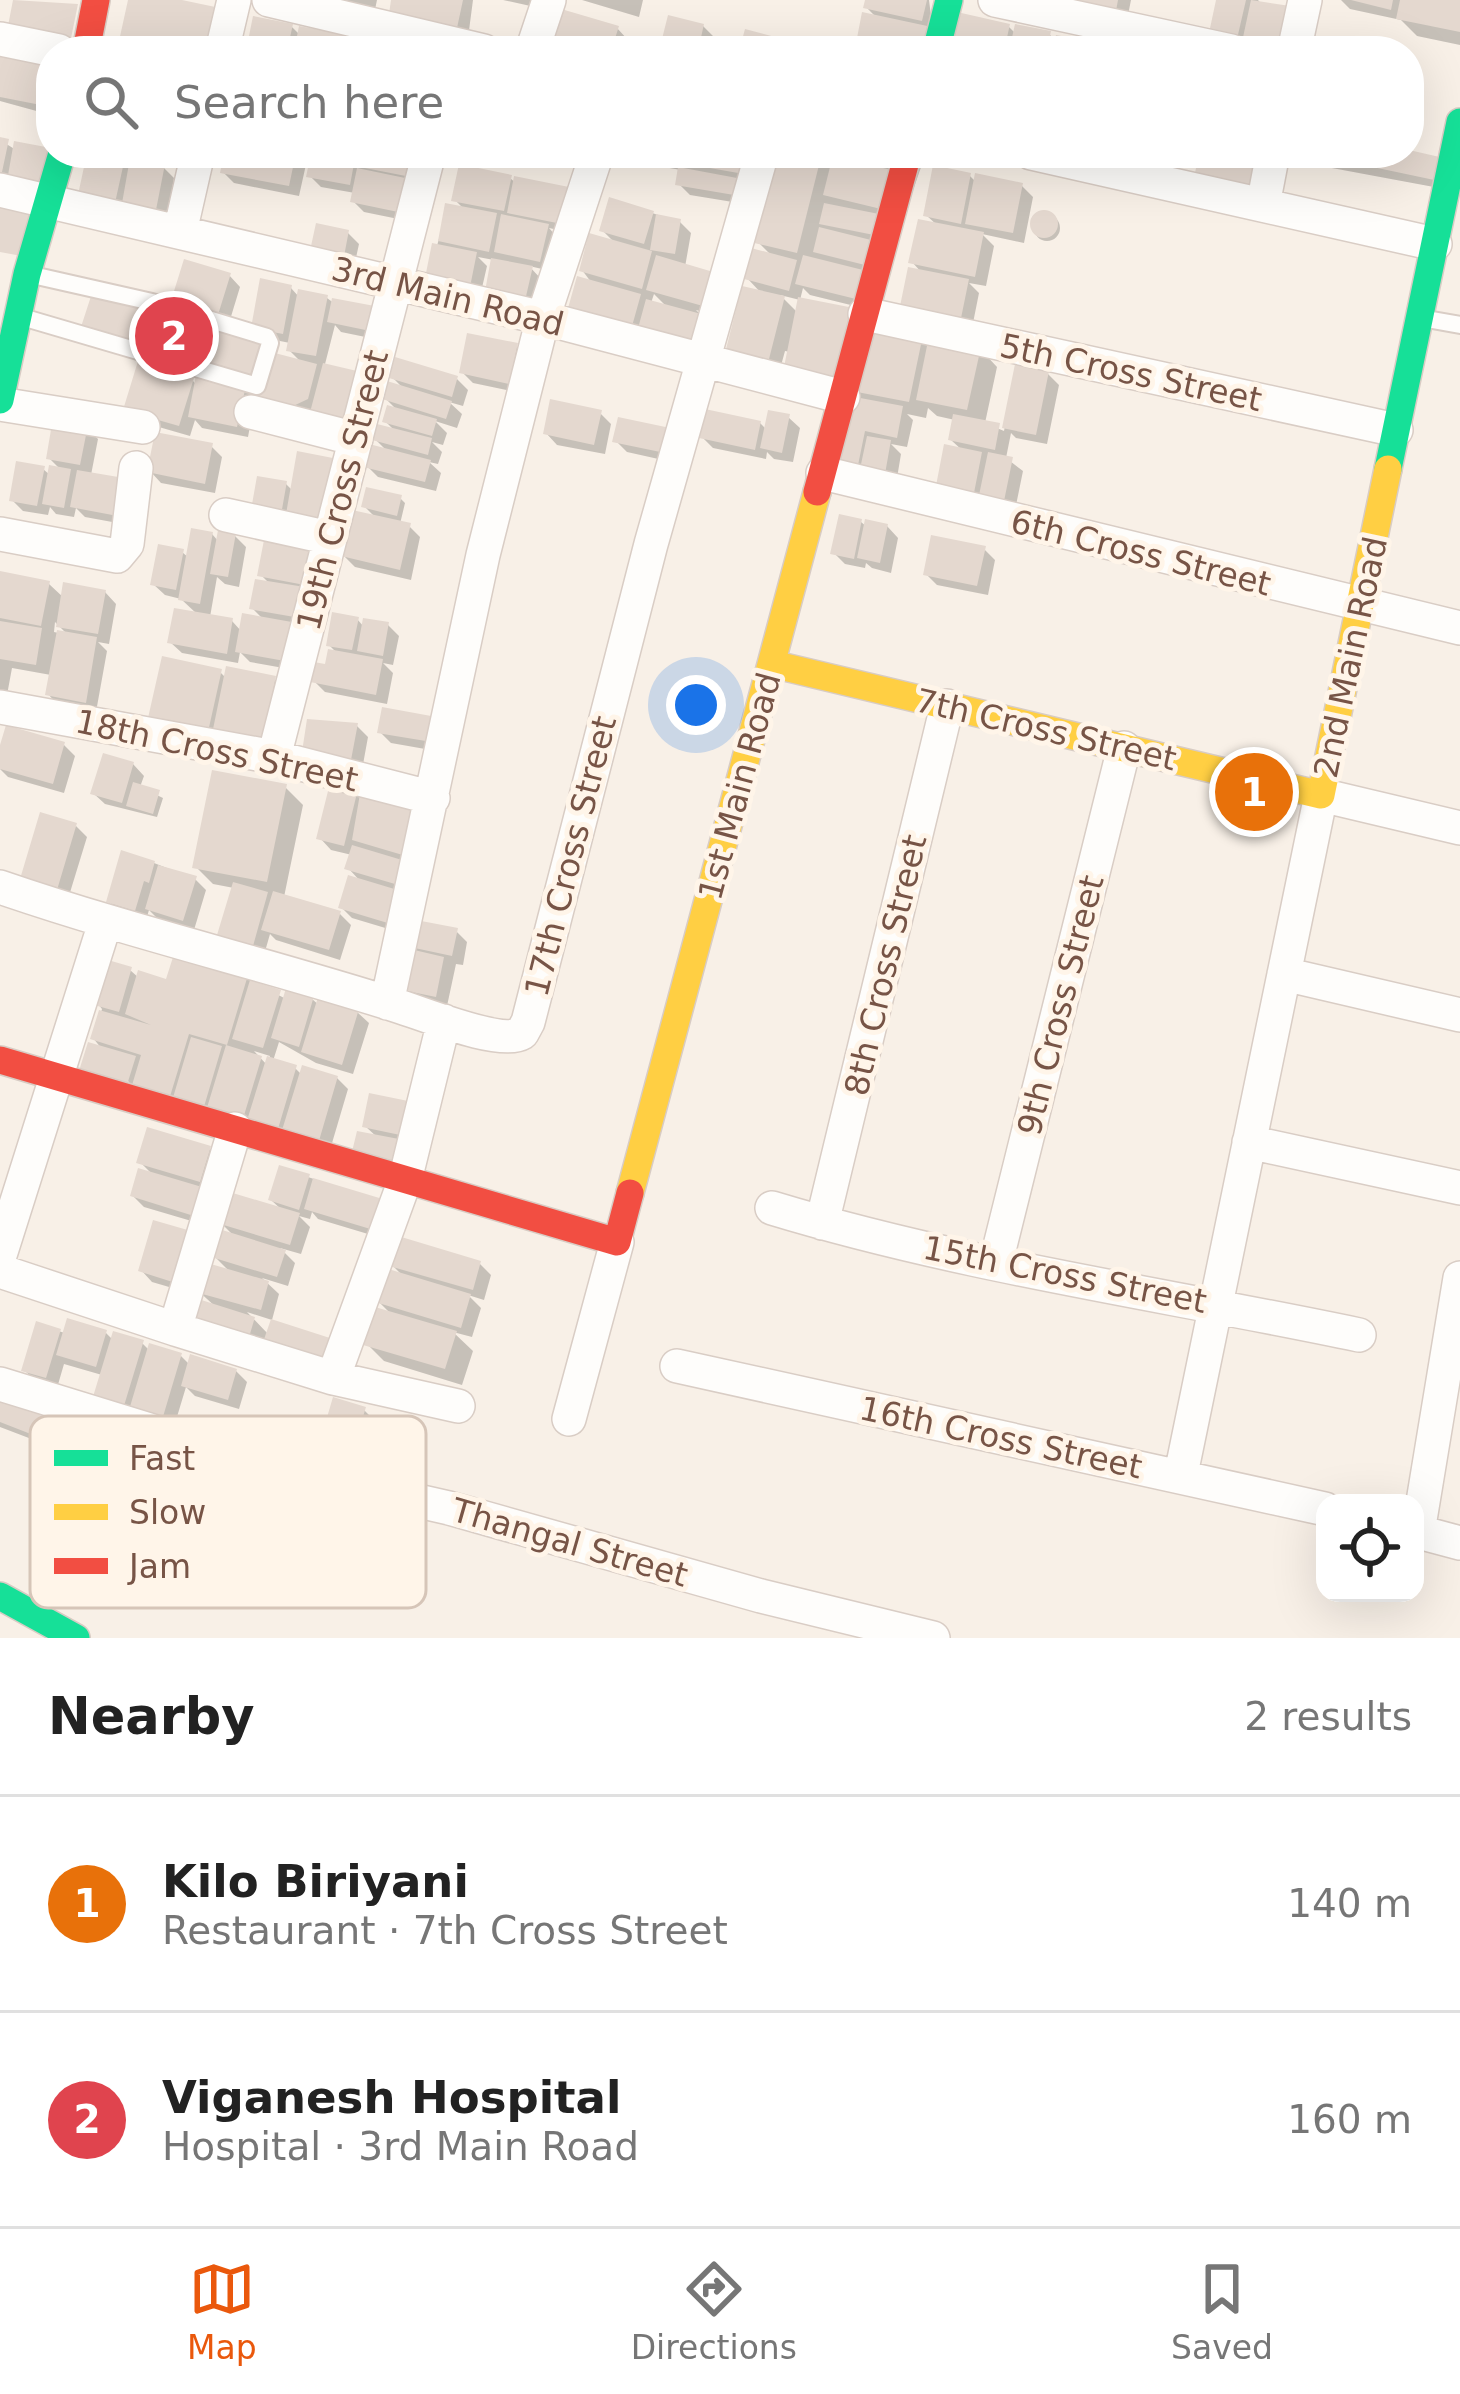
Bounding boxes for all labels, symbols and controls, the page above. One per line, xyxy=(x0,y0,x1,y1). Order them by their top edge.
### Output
search box xyxy=(36,36,1424,168)
icon: search xyxy=(78,69,144,135)
text: Search here xyxy=(174,76,444,129)
street label: 3rd Main Road xyxy=(328,249,568,344)
pin: 2 xyxy=(135,291,213,381)
street label: 5th Cross Street xyxy=(996,326,1265,419)
street label: 19th Cross Street xyxy=(289,346,396,634)
street label: 6th Cross Street xyxy=(1007,501,1275,604)
street label: 2nd Main Road xyxy=(1306,533,1395,781)
street label: 1st Main Road xyxy=(690,668,789,904)
your location xyxy=(666,675,726,735)
street label: 7th Cross Street xyxy=(912,681,1180,778)
street label: 18th Cross Street xyxy=(72,702,362,799)
street label: 17th Cross Street xyxy=(517,712,624,1000)
pin: 1 xyxy=(1215,747,1293,837)
street label: 8th Cross Street xyxy=(837,831,934,1099)
street label: 9th Cross Street xyxy=(1009,871,1112,1139)
street label: 15th Cross Street xyxy=(920,1228,1210,1321)
street label: 16th Cross Street xyxy=(856,1389,1146,1486)
legend xyxy=(30,1416,426,1608)
text: Fast xyxy=(129,1439,195,1478)
street label: Thangal Street xyxy=(447,1490,692,1595)
text: Slow xyxy=(129,1493,206,1532)
map controls xyxy=(1316,1494,1424,1602)
button: locate xyxy=(1316,1494,1424,1602)
text: Jam xyxy=(127,1547,191,1586)
text: Nearby xyxy=(48,1687,255,1746)
text: 2 results xyxy=(1244,1694,1412,1739)
text: Kilo Biriyani xyxy=(162,1855,469,1908)
text: 1 xyxy=(73,1881,101,1926)
text: 140 m xyxy=(1287,1881,1412,1926)
text: Restaurant · 7th Cross Street xyxy=(162,1908,728,1953)
text: Viganesh Hospital xyxy=(162,2071,621,2124)
text: 2 xyxy=(73,2097,101,2142)
text: 160 m xyxy=(1287,2097,1412,2142)
text: Hospital · 3rd Main Road xyxy=(162,2124,639,2169)
tab: Map xyxy=(187,2256,257,2367)
tab: Directions xyxy=(631,2256,797,2367)
tab: Saved xyxy=(1171,2256,1273,2367)

